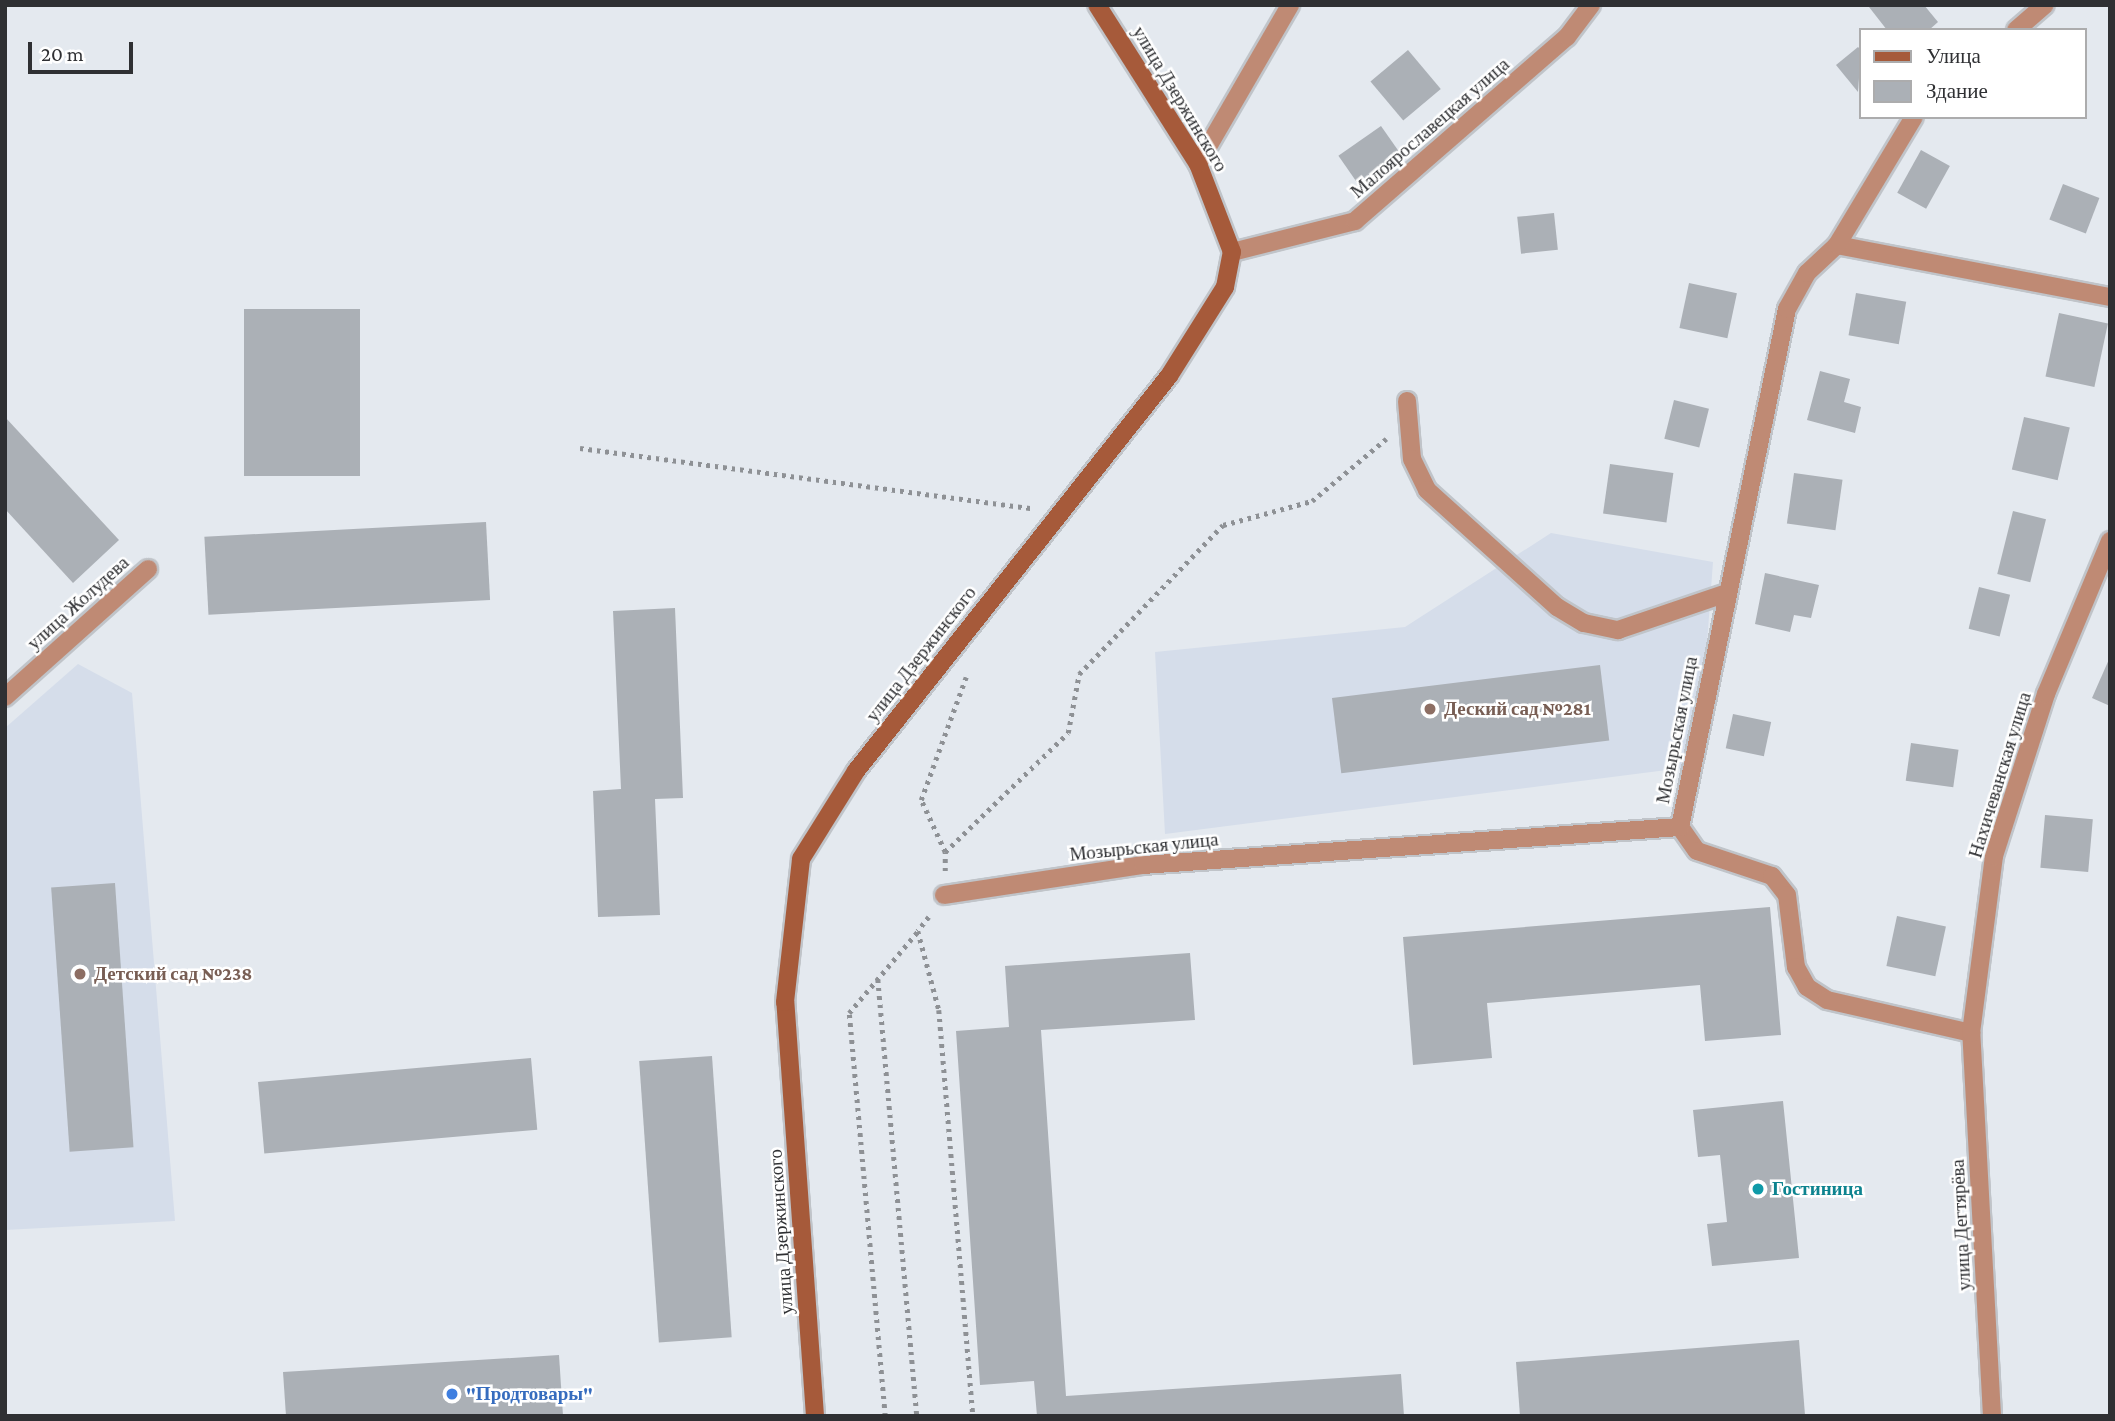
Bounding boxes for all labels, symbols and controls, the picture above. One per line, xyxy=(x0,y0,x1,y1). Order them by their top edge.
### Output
street label: улица Дзержинского xyxy=(1128,22,1232,176)
scale bar xyxy=(32,28,136,72)
legend xyxy=(1860,28,2087,119)
text: 20 m xyxy=(41,42,84,66)
text: Улица xyxy=(1926,44,1981,68)
street label: Малоярославецкая улица xyxy=(1346,53,1514,203)
text: Здание xyxy=(1926,79,1988,103)
street label: улица Жолудева xyxy=(23,551,133,655)
street label: улица Дзержинского xyxy=(861,582,981,726)
street label: Мозырьская улица xyxy=(1652,655,1702,805)
street label: Нахичеванская улица xyxy=(1964,689,2036,861)
place label: Деский сад №281 xyxy=(1444,698,1591,720)
marker: Деский сад №281 xyxy=(1422,701,1438,717)
street label: Мозырьская улица xyxy=(1069,828,1219,866)
place label: Детский сад №238 xyxy=(94,963,252,985)
marker: Детский сад №238 xyxy=(72,966,88,982)
street label: улица Дзержинского xyxy=(764,1148,798,1316)
street label: улица Дегтярёва xyxy=(1946,1159,1976,1291)
place label: Гостиница xyxy=(1772,1178,1863,1200)
marker: Гостиница xyxy=(1750,1181,1766,1197)
place label: "Продтовары" xyxy=(466,1383,593,1405)
marker: "Продтовары" xyxy=(444,1386,460,1402)

